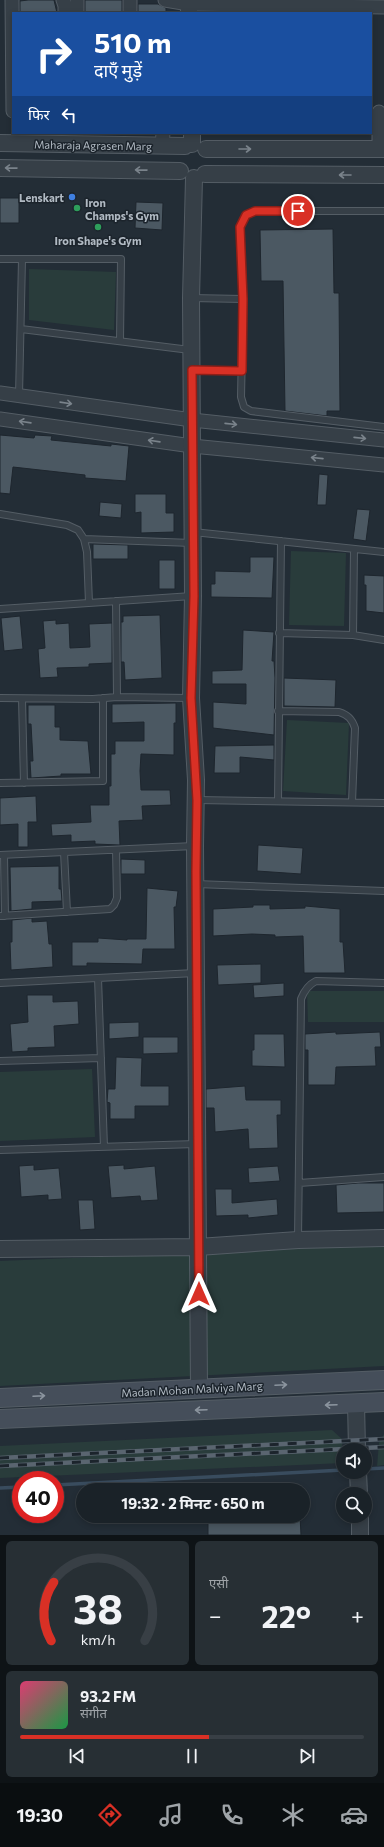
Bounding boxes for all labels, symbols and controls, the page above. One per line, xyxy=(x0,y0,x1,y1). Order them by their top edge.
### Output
text: 510 m xyxy=(94,25,171,59)
icon: right xyxy=(28,28,80,80)
text: दाएँ मुड़ें xyxy=(94,59,142,81)
icon: left xyxy=(58,104,80,126)
text: फिर xyxy=(28,105,50,123)
street label: Maharaja Agrasen Marg xyxy=(34,137,152,153)
one-way arrow xyxy=(238,145,251,153)
one-way arrow xyxy=(5,164,18,172)
one-way arrow xyxy=(135,166,148,174)
one-way arrow xyxy=(339,171,352,179)
place label: Lenskart xyxy=(19,191,64,204)
marker: Lenskart xyxy=(67,192,77,202)
pin xyxy=(281,194,315,228)
place label: Iron Champs's Gym xyxy=(85,196,159,222)
icon: arrive xyxy=(287,200,309,222)
marker: Iron Champs's Gym xyxy=(72,203,82,213)
marker: Iron Shape's Gym xyxy=(93,222,103,232)
place label: Iron Shape's Gym xyxy=(54,234,142,247)
one-way arrow xyxy=(59,399,72,407)
one-way arrow xyxy=(19,418,32,426)
one-way arrow xyxy=(224,421,237,428)
one-way arrow xyxy=(353,434,366,441)
one-way arrow xyxy=(148,437,161,445)
one-way arrow xyxy=(311,455,324,462)
position arrow xyxy=(178,1273,220,1315)
street label: Madan Mohan Malviya Marg xyxy=(121,1379,263,1399)
one-way arrow xyxy=(274,1381,287,1388)
one-way arrow xyxy=(32,1392,45,1400)
one-way arrow xyxy=(325,1401,338,1408)
one-way arrow xyxy=(195,1406,208,1414)
map controls xyxy=(336,1443,372,1523)
button: sound xyxy=(336,1443,372,1479)
speed limit sign: 40 xyxy=(12,1471,64,1523)
button: search xyxy=(336,1487,372,1523)
text: 19:32 · 2 मिनट · 650 m xyxy=(121,1494,265,1512)
text: एसी xyxy=(209,1575,228,1591)
text: 38 xyxy=(73,1582,122,1633)
text: 22° xyxy=(262,1597,311,1634)
text: − xyxy=(209,1602,222,1629)
text: + xyxy=(351,1602,364,1629)
text: km/h xyxy=(80,1630,115,1648)
text: 93.2 FM xyxy=(80,1687,136,1705)
text: संगीत xyxy=(80,1705,107,1721)
icon: previous xyxy=(66,1745,88,1767)
icon: pause xyxy=(181,1745,203,1767)
icon: next xyxy=(296,1745,318,1767)
icon: directions xyxy=(96,1801,124,1829)
icon: music xyxy=(157,1801,185,1829)
icon: phone xyxy=(218,1801,246,1829)
icon: climate xyxy=(279,1801,307,1829)
icon: car xyxy=(340,1801,368,1829)
text: 19:30 xyxy=(16,1804,63,1826)

